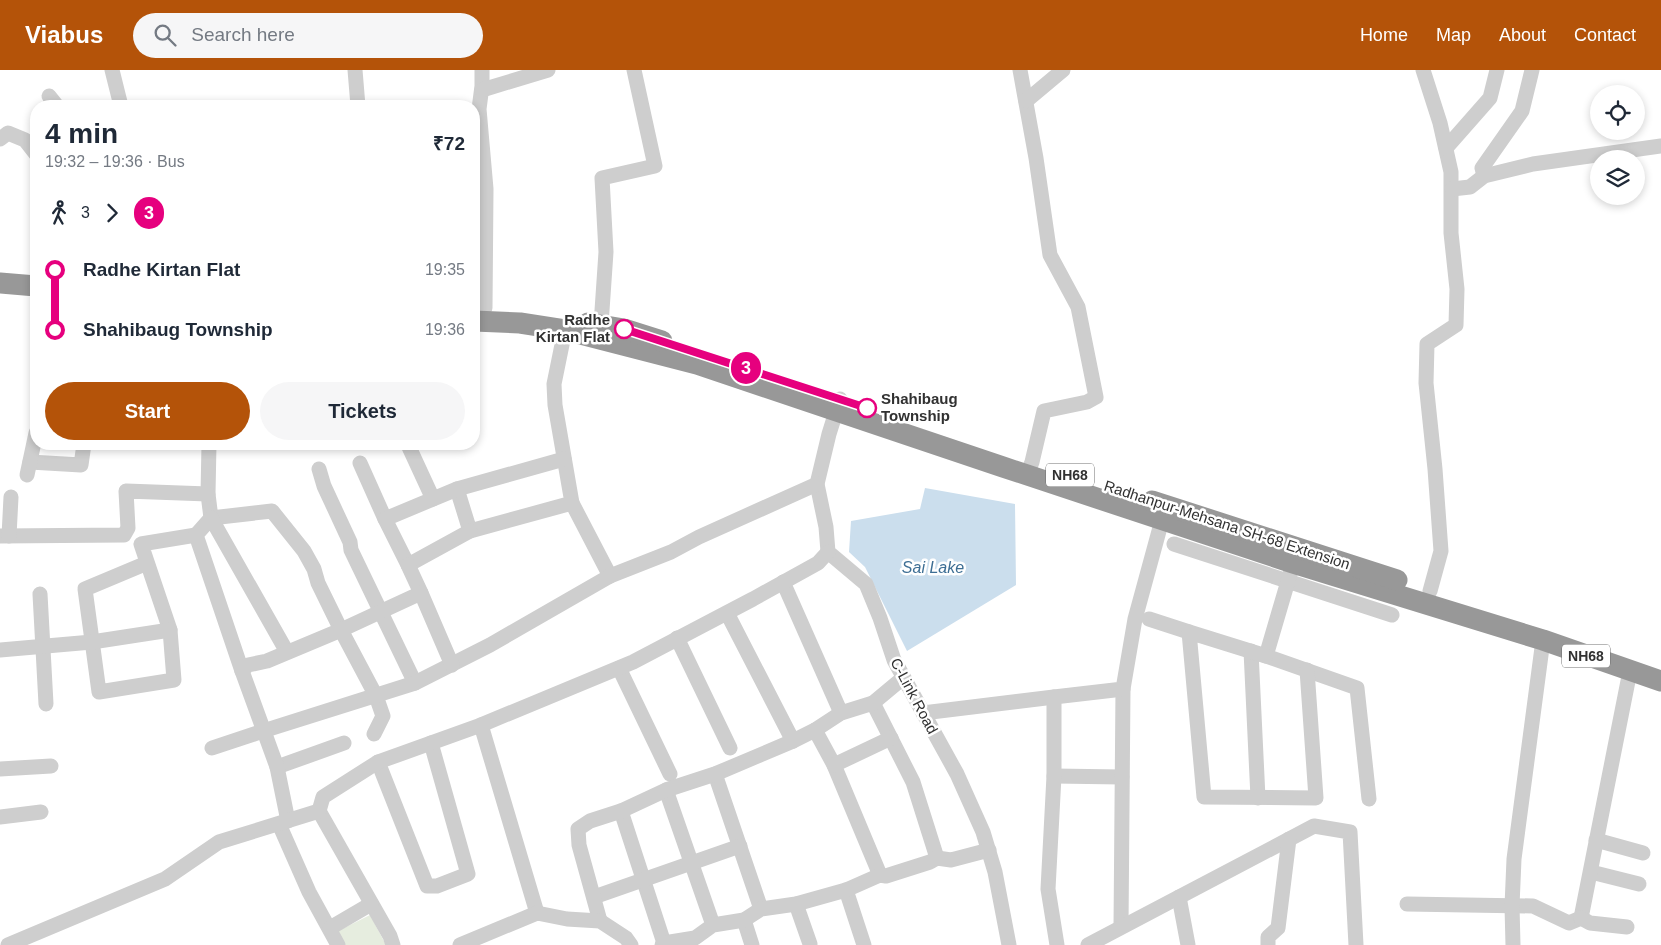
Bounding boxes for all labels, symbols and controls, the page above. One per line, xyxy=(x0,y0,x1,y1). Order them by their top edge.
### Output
search box xyxy=(133,13,483,58)
text: Viabus xyxy=(25,21,103,48)
icon: search xyxy=(151,21,179,49)
text: Search here xyxy=(191,24,295,45)
text: Home xyxy=(1360,25,1408,45)
text: Map xyxy=(1436,25,1471,45)
text: About xyxy=(1499,25,1546,45)
text: Contact xyxy=(1574,25,1636,45)
map controls xyxy=(1590,85,1645,205)
button: locate xyxy=(1590,85,1645,140)
text: 4 min xyxy=(45,118,118,149)
text: ₹72 xyxy=(433,133,465,154)
button: layers xyxy=(1590,150,1645,205)
text: 19:32 – 19:36 · Bus xyxy=(45,153,185,170)
icon: walk xyxy=(45,199,73,227)
icon: forward xyxy=(98,199,126,227)
text: 3 xyxy=(144,203,154,223)
text: 3 xyxy=(81,204,90,221)
text: Radhe Kirtan Flat xyxy=(83,259,240,280)
text: 19:35 xyxy=(425,261,465,278)
place label: Radhe Kirtan Flat xyxy=(536,311,610,345)
text: Shahibaug Township xyxy=(83,319,273,340)
marker: Radhe Kirtan Flat xyxy=(614,319,634,339)
text: 19:36 xyxy=(425,321,465,338)
line badge: 3 xyxy=(730,352,762,384)
text: 3 xyxy=(741,358,751,378)
button: Start xyxy=(45,382,250,440)
button: Tickets xyxy=(260,382,465,440)
place label: Shahibaug Township xyxy=(881,390,958,424)
marker: Shahibaug Township xyxy=(857,398,877,418)
road number: NH68 xyxy=(1046,464,1094,486)
street label: Radhanpur-Mehsana SH-68 Extension xyxy=(1102,477,1352,572)
water label: Sai Lake xyxy=(902,559,964,576)
road number: NH68 xyxy=(1562,644,1610,668)
street label: C-Link Road xyxy=(887,655,942,737)

